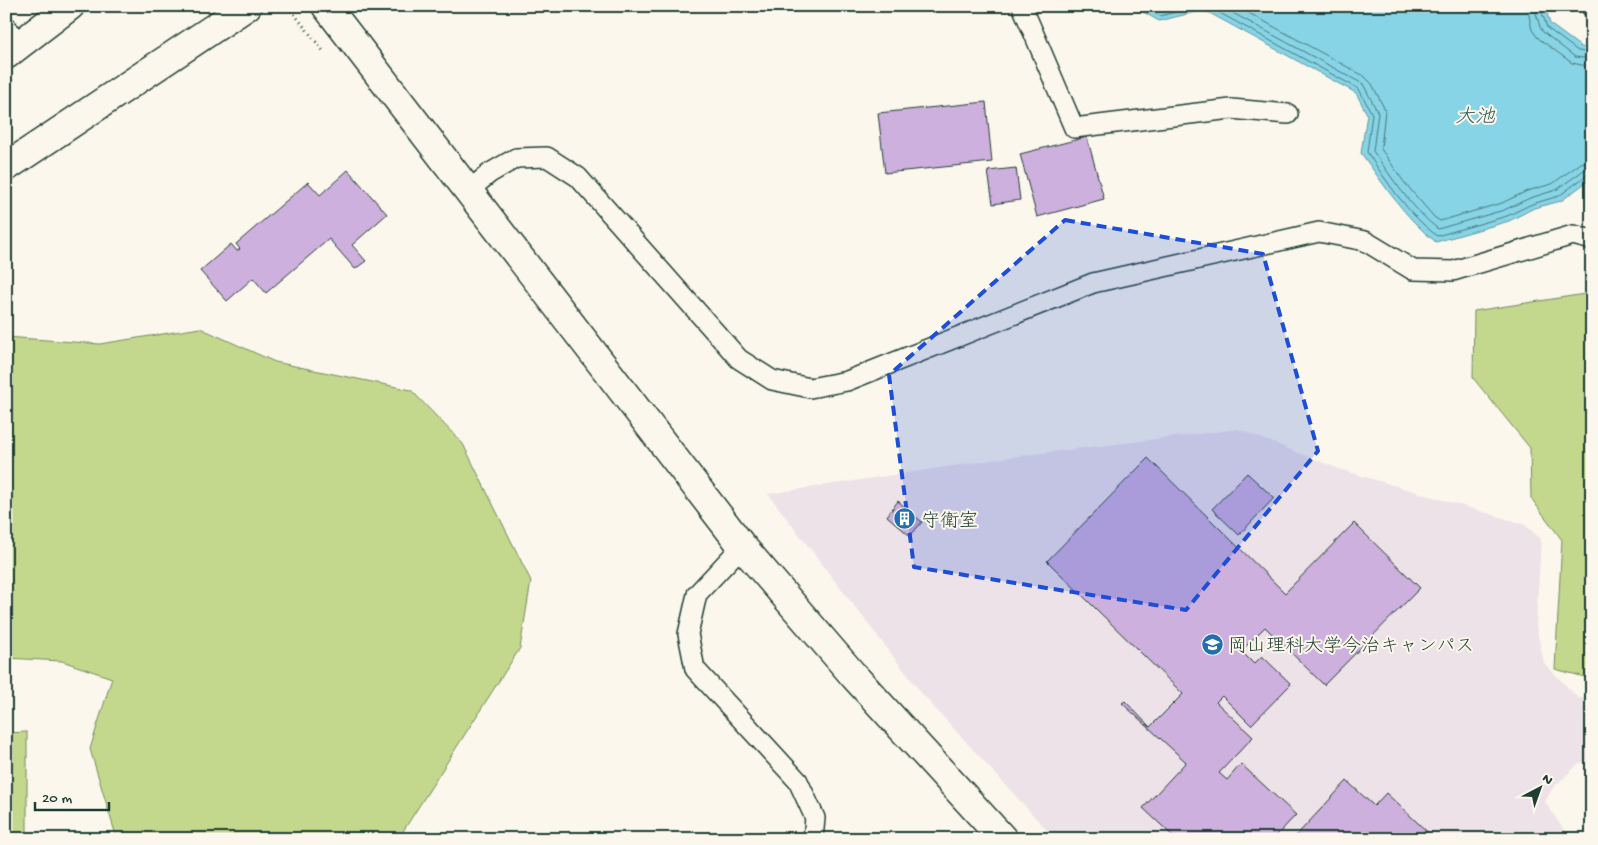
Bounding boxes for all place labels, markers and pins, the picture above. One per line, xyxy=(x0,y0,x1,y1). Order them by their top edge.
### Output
building icon: 守衛室 xyxy=(893,507,917,531)
place label: 守衛室 xyxy=(921,510,978,534)
school or university icon: 岡山理科大学今治キャンパス xyxy=(1200,632,1224,656)
place label: 岡山理科大学今治キャンパス xyxy=(1228,635,1474,659)

